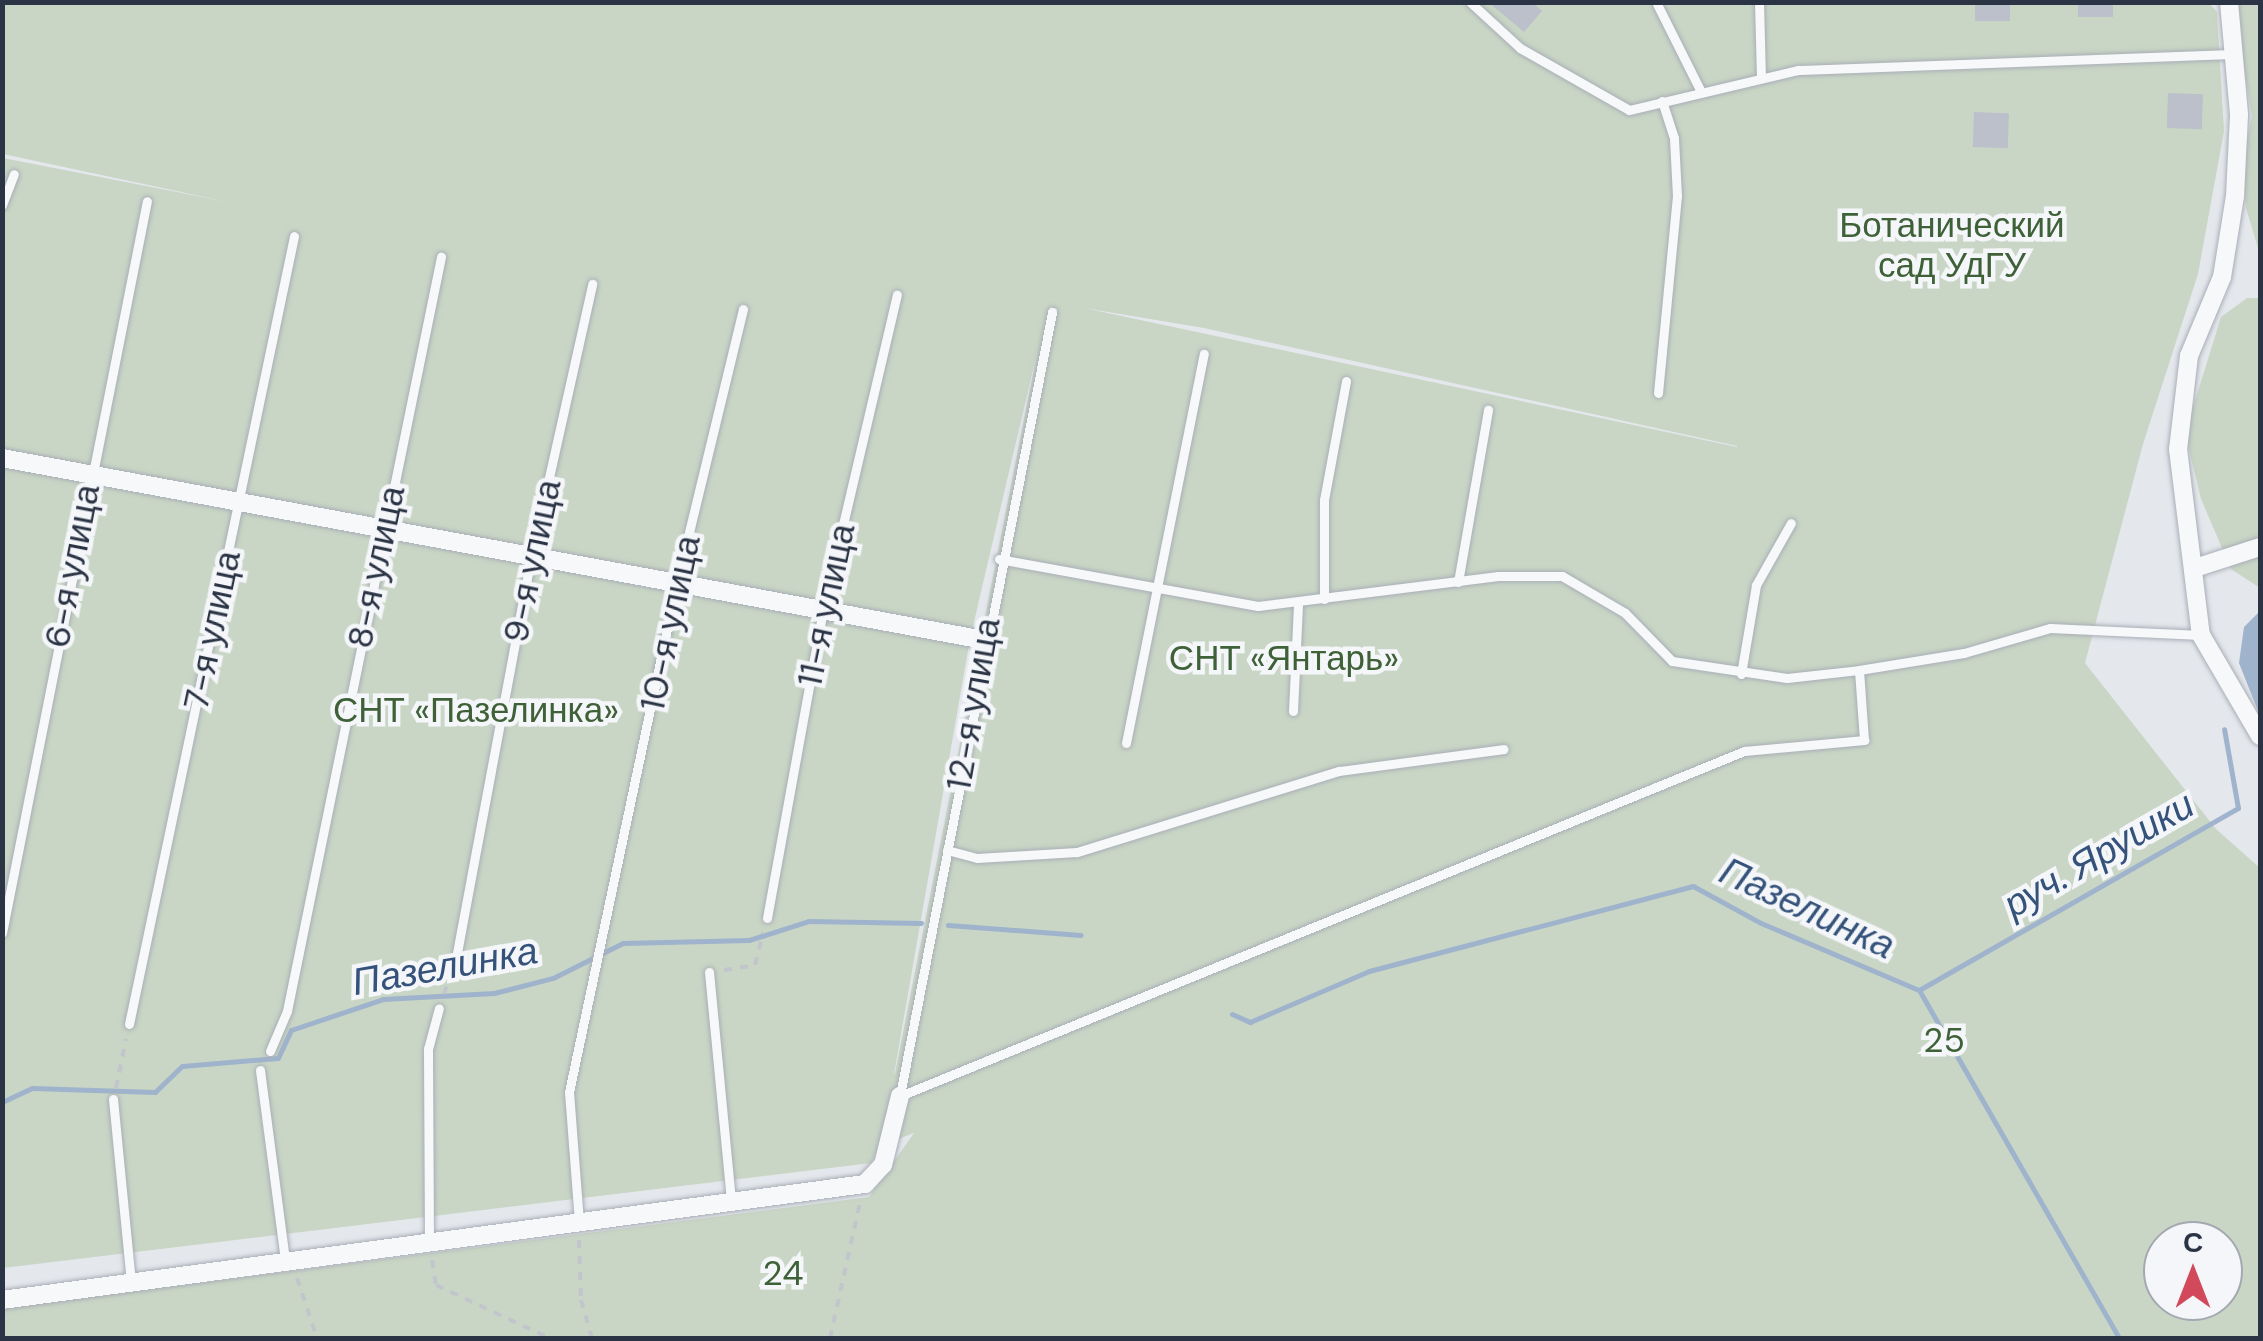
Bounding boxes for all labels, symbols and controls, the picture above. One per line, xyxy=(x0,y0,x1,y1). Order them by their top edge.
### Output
park label: Ботанический сад УдГУ xyxy=(1839,204,2065,286)
street label: 9-я улица xyxy=(494,476,570,646)
street label: 6-я улица xyxy=(36,481,108,651)
street label: 8-я улица xyxy=(338,482,414,652)
street label: 11-я улица xyxy=(788,520,864,690)
street label: 10-я улица xyxy=(631,531,709,715)
street label: 7-я улица xyxy=(175,547,249,713)
street label: 12-я улица xyxy=(937,614,1009,794)
park label: СНТ «Янтарь» xyxy=(1169,637,1399,679)
park label: СНТ «Пазелинка» xyxy=(333,689,619,731)
water label: руч. Ярушки xyxy=(1996,782,2202,928)
water label: Пазелинка xyxy=(1712,849,1902,969)
water label: Пазелинка xyxy=(349,928,541,1006)
park label: 25 xyxy=(1923,1019,1965,1061)
north arrow xyxy=(2143,1221,2243,1321)
text: С xyxy=(2183,1224,2203,1261)
park label: 24 xyxy=(763,1252,803,1294)

